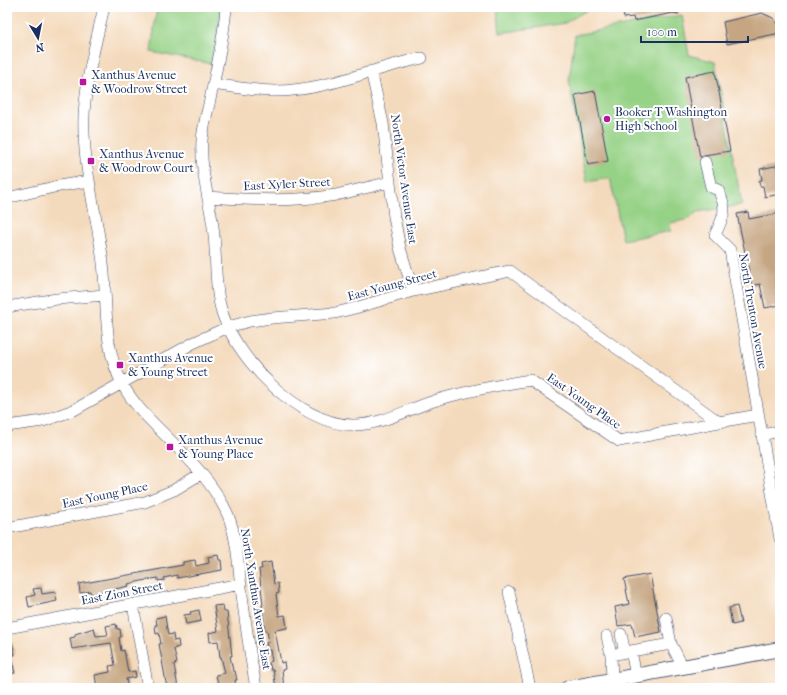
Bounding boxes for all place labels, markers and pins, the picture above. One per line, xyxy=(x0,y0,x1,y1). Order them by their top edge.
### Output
place label: Xanthus Avenue & Woodrow Street xyxy=(91,68,188,96)
marker: Xanthus Avenue & Woodrow Street xyxy=(78,77,88,87)
place label: Booker T Washington High School xyxy=(615,105,727,133)
marker: Booker T Washington High School xyxy=(602,114,612,124)
place label: Xanthus Avenue & Woodrow Court xyxy=(99,147,195,175)
marker: Xanthus Avenue & Woodrow Court xyxy=(86,156,96,166)
place label: Xanthus Avenue & Young Street xyxy=(128,351,213,379)
marker: Xanthus Avenue & Young Street xyxy=(115,360,125,370)
place label: Xanthus Avenue & Young Place xyxy=(178,433,263,461)
marker: Xanthus Avenue & Young Place xyxy=(165,442,175,452)

